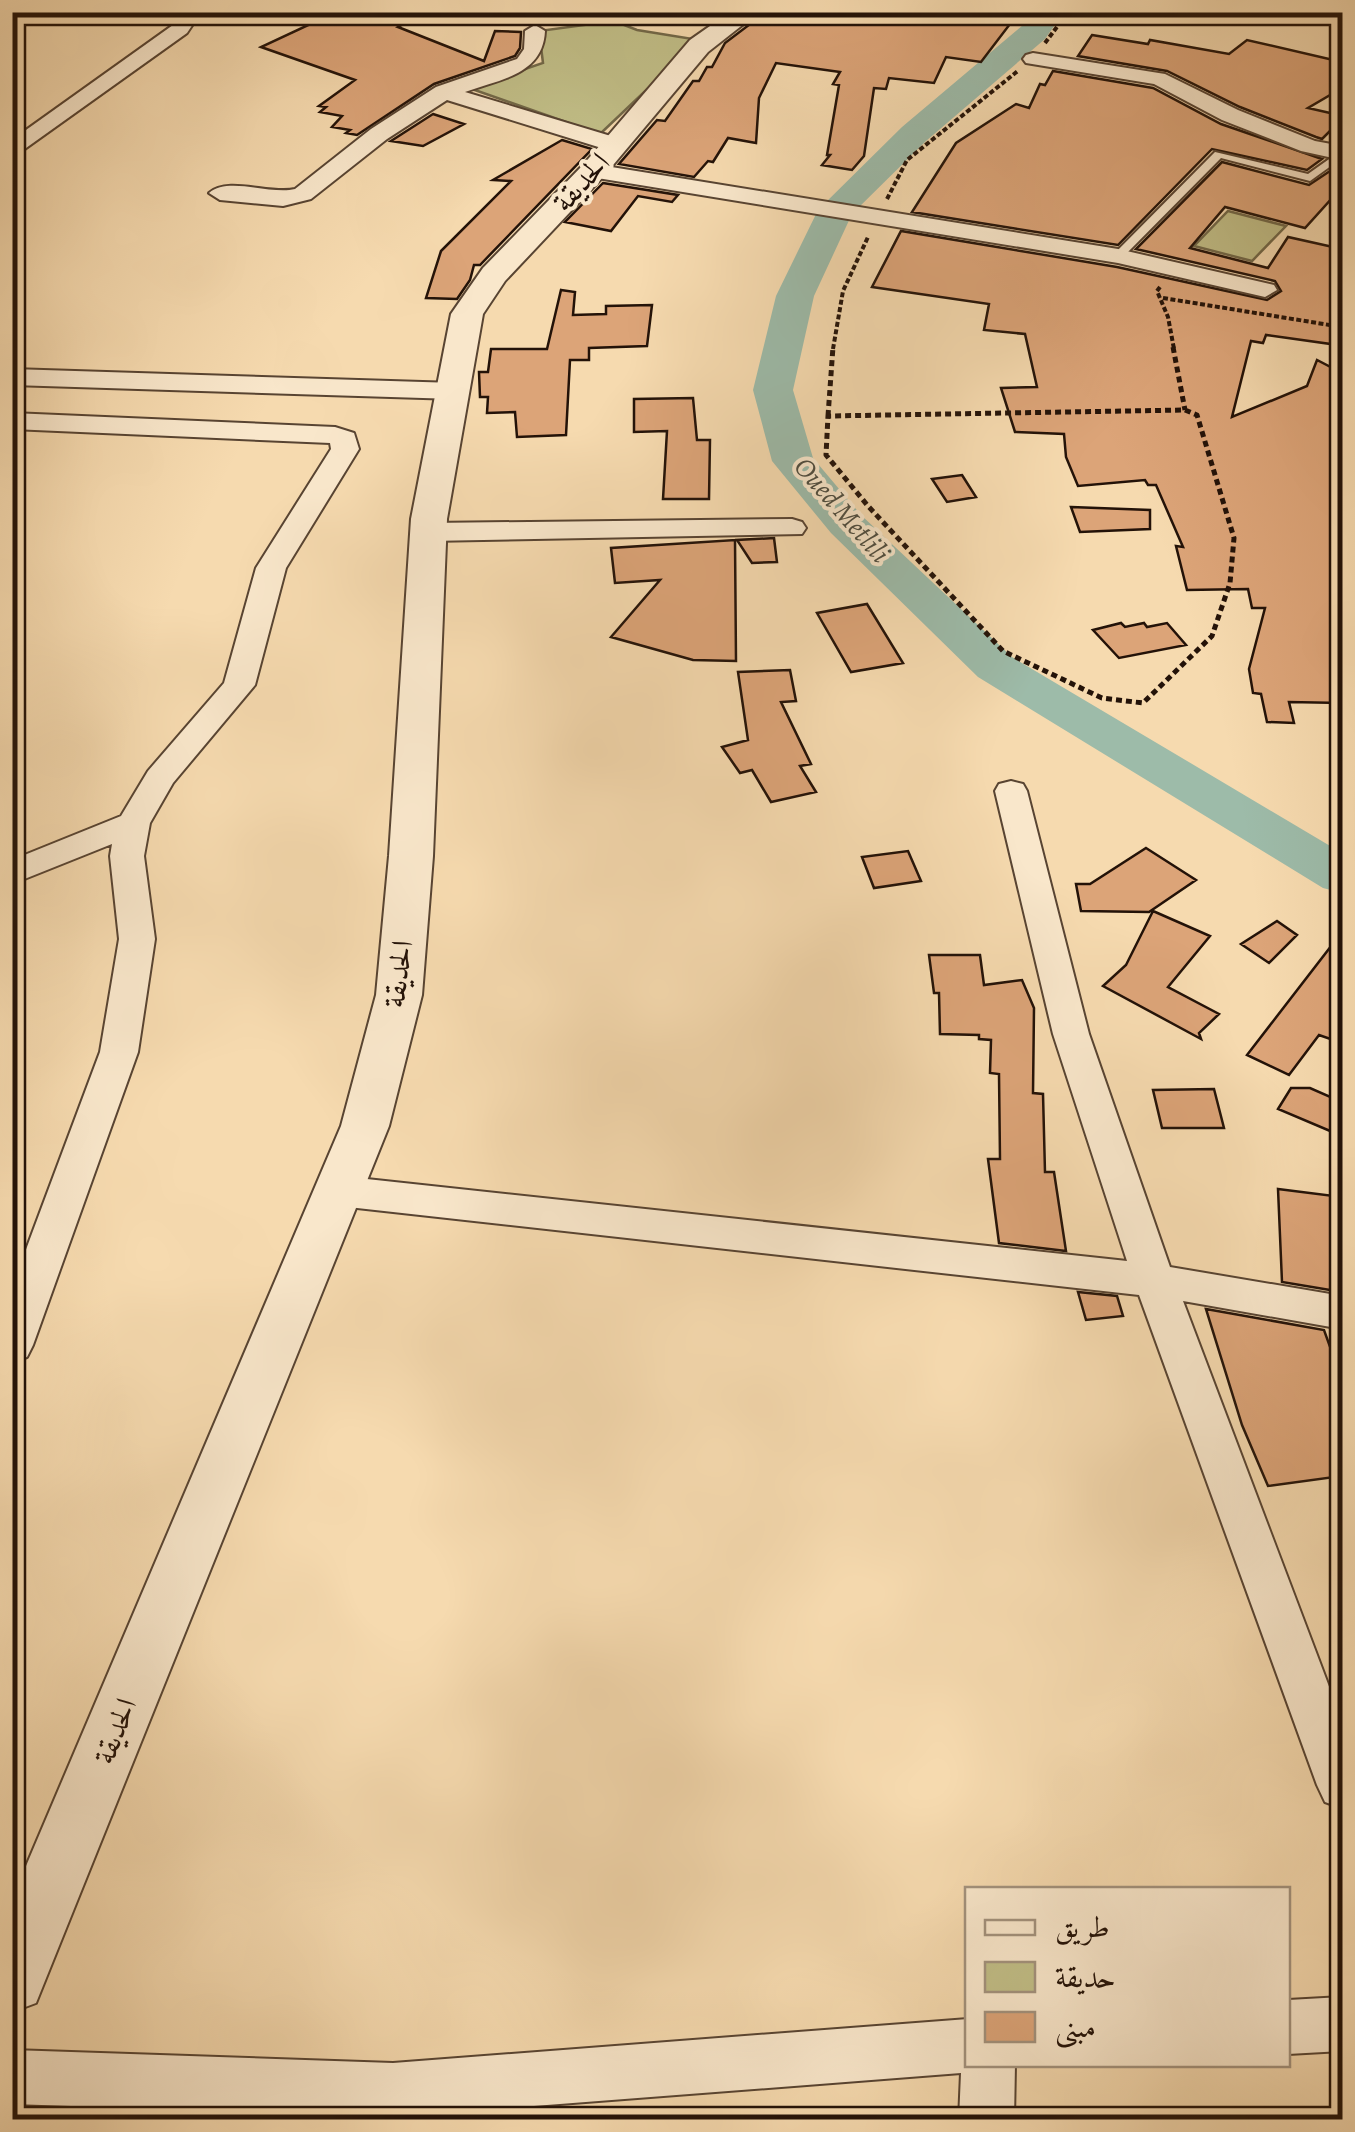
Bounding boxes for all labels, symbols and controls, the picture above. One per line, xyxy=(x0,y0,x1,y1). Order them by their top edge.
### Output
street label: الحديقة xyxy=(543,143,619,221)
water label: Oued Metlili xyxy=(785,449,899,571)
street label: الحديقة xyxy=(373,938,423,1010)
street label: الحديقة xyxy=(84,1692,146,1770)
legend xyxy=(965,1887,1290,2067)
text: طريق xyxy=(1055,1907,1110,1947)
text: حديقة xyxy=(1055,1957,1116,1997)
text: مبنى xyxy=(1055,2007,1096,2049)

